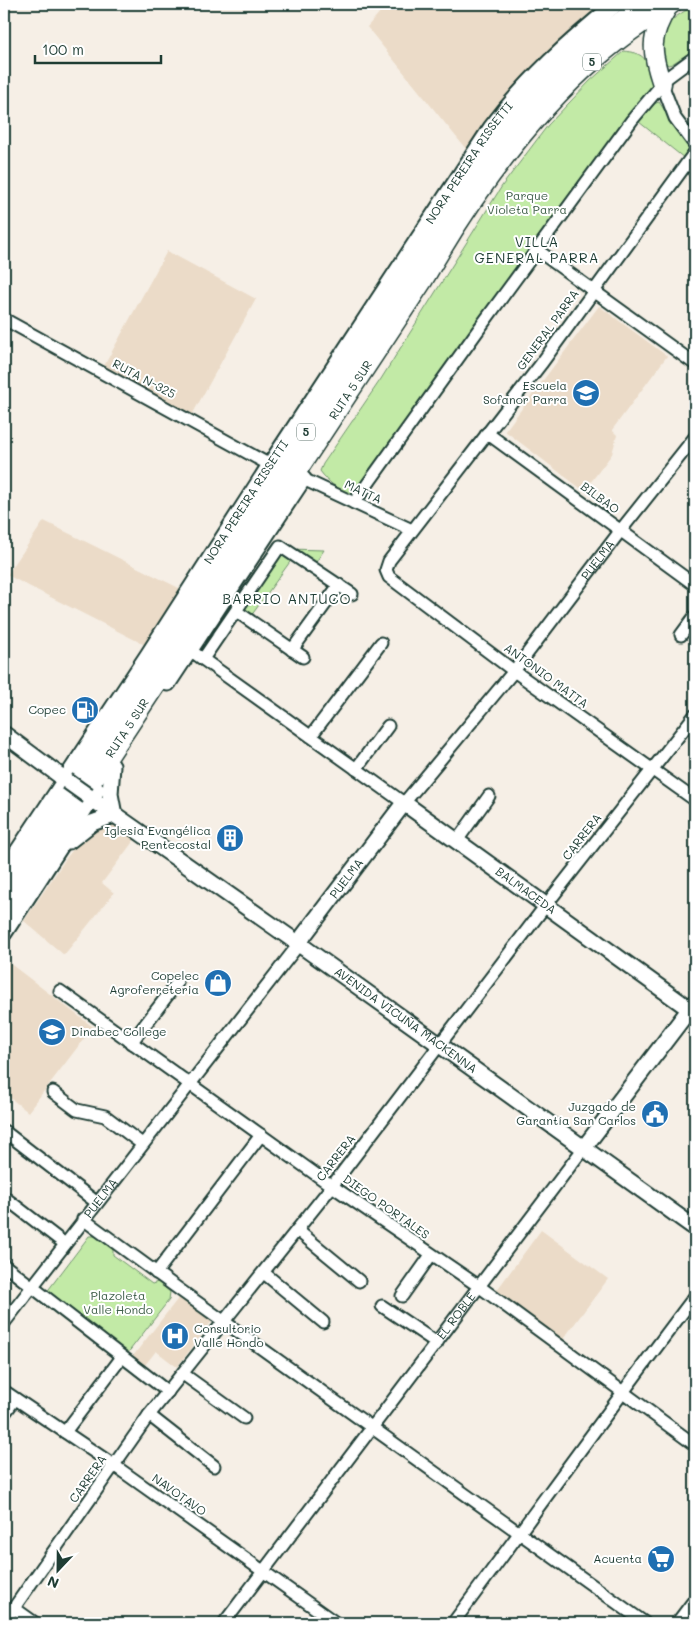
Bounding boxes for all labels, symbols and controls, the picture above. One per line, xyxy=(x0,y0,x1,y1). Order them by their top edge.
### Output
scale bar xyxy=(35,32,161,64)
text: 100 m xyxy=(42,39,84,59)
road number: 5 xyxy=(583,54,601,70)
street label: NORA PEREIRA RISSETTI xyxy=(421,98,516,227)
park label: Parque Violeta Parra xyxy=(487,187,567,217)
district label: VILLA GENERAL PARRA xyxy=(474,232,600,267)
street label: GENERAL PARRA xyxy=(513,286,582,373)
street label: RUTA N-325 xyxy=(110,355,179,401)
street label: RUTA 5 SUR xyxy=(325,357,375,422)
place label: Escuela Sofanor Parra xyxy=(483,377,567,407)
school or university icon: Escuela Sofanor Parra xyxy=(571,378,601,408)
road number: 5 xyxy=(297,424,315,441)
street label: NORA PEREIRA RISSETTI xyxy=(200,437,291,567)
street label: MATTA xyxy=(342,475,385,507)
street label: BILBAO xyxy=(578,478,623,517)
street label: PUELMA xyxy=(577,536,618,583)
district label: BARRIO ANTUCO xyxy=(222,589,352,608)
street label: ANTONIO MATTA xyxy=(501,639,592,711)
fuel station icon: Copec xyxy=(70,695,100,725)
street label: RUTA 5 SUR xyxy=(101,695,152,760)
place label: Copec xyxy=(28,701,66,717)
street label: CARRERA xyxy=(558,810,604,863)
place label: Iglesia Evangélica Pentecostal xyxy=(105,822,211,852)
building icon: Iglesia Evangélica Pentecostal xyxy=(215,823,245,853)
street label: PUELMA xyxy=(325,855,366,901)
street label: BALMACEDA xyxy=(493,863,560,917)
street label: AVENIDA VICUÑA MACKENNA xyxy=(332,963,481,1076)
place label: Copelec Agroferreteria xyxy=(109,967,199,997)
shop icon: Copelec Agroferreteria xyxy=(203,968,233,998)
school or university icon: Dinabec College xyxy=(37,1017,67,1047)
place label: Dinabec College xyxy=(71,1023,167,1039)
place label: Juzgado de Garantía San Carlos xyxy=(516,1098,636,1128)
public building icon: Juzgado de Garantía San Carlos xyxy=(640,1099,670,1129)
street label: CARRERA xyxy=(312,1131,358,1184)
street label: DIEGO PORTALES xyxy=(340,1170,433,1242)
street label: PUELMA xyxy=(80,1174,121,1221)
park label: Plazoleta Valle Hondo xyxy=(83,1287,153,1317)
street label: EL ROBLE xyxy=(433,1289,479,1342)
place label: Consultorio Valle Hondo xyxy=(194,1320,264,1350)
hospital icon: Consultorio Valle Hondo xyxy=(160,1321,190,1351)
street label: CARRERA xyxy=(65,1451,110,1506)
street label: NAVOTAVO xyxy=(149,1470,210,1519)
north arrow xyxy=(32,1544,82,1594)
supermarket icon: Acuenta xyxy=(646,1544,676,1574)
place label: Acuenta xyxy=(593,1550,642,1566)
text: N xyxy=(44,1572,61,1593)

